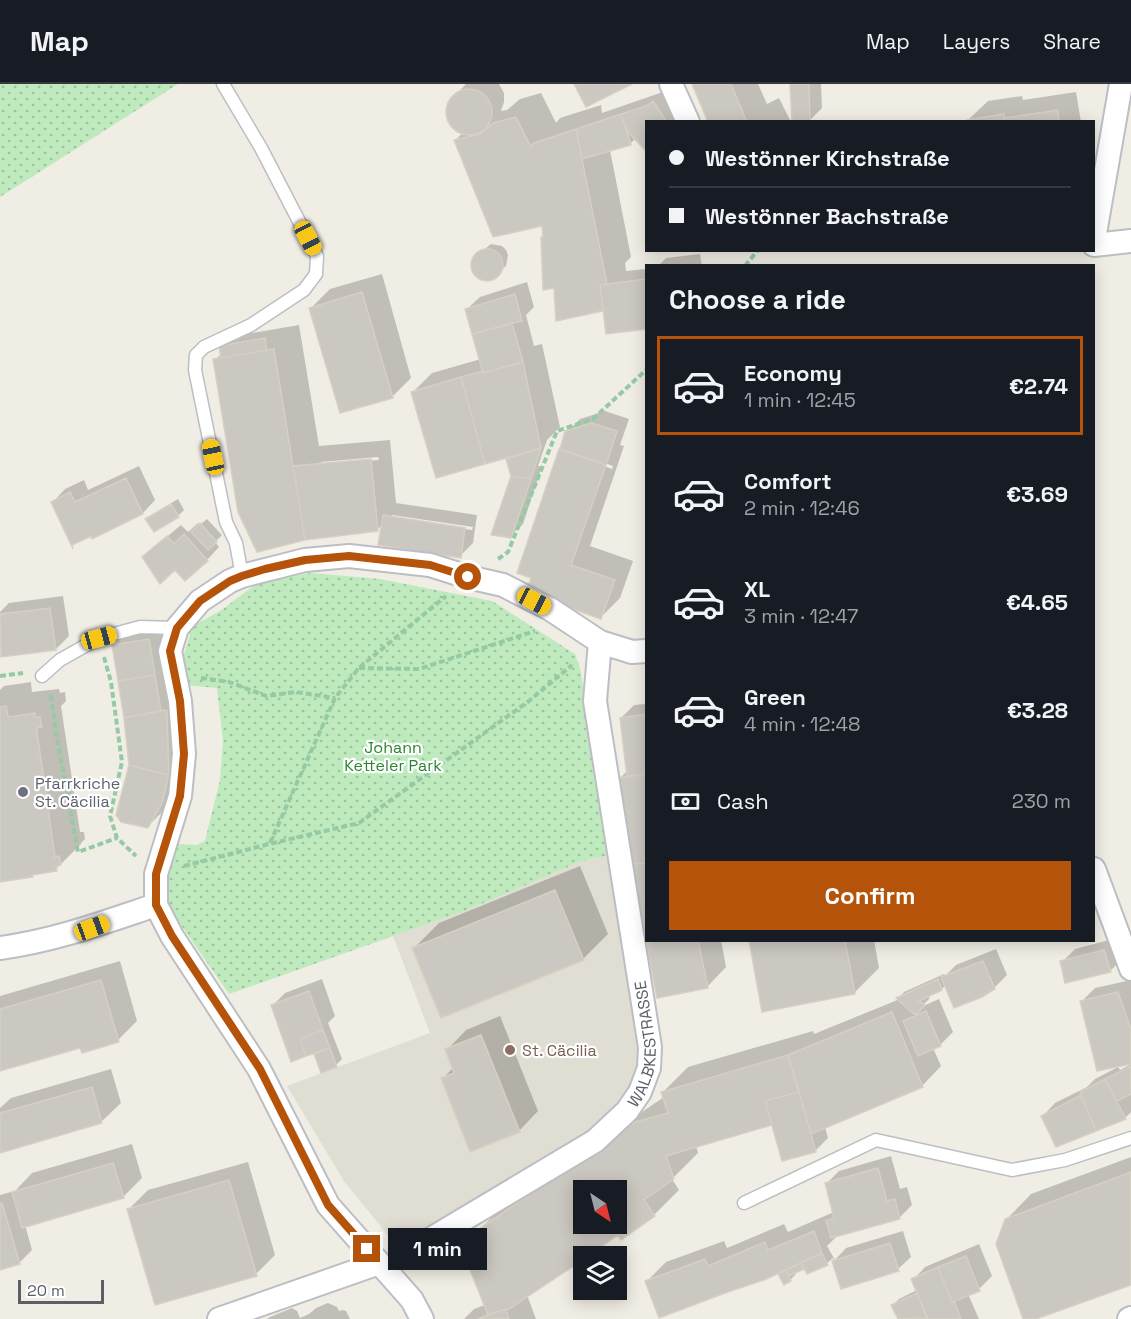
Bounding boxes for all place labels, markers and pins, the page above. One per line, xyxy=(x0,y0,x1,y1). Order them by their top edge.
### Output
place label: Pfarrkriche St. Cäcilia xyxy=(35,773,120,812)
marker: Pfarrkriche St. Cäcilia xyxy=(16,785,30,799)
place label: St. Cäcilia xyxy=(522,1040,597,1061)
marker: St. Cäcilia xyxy=(503,1043,517,1057)

